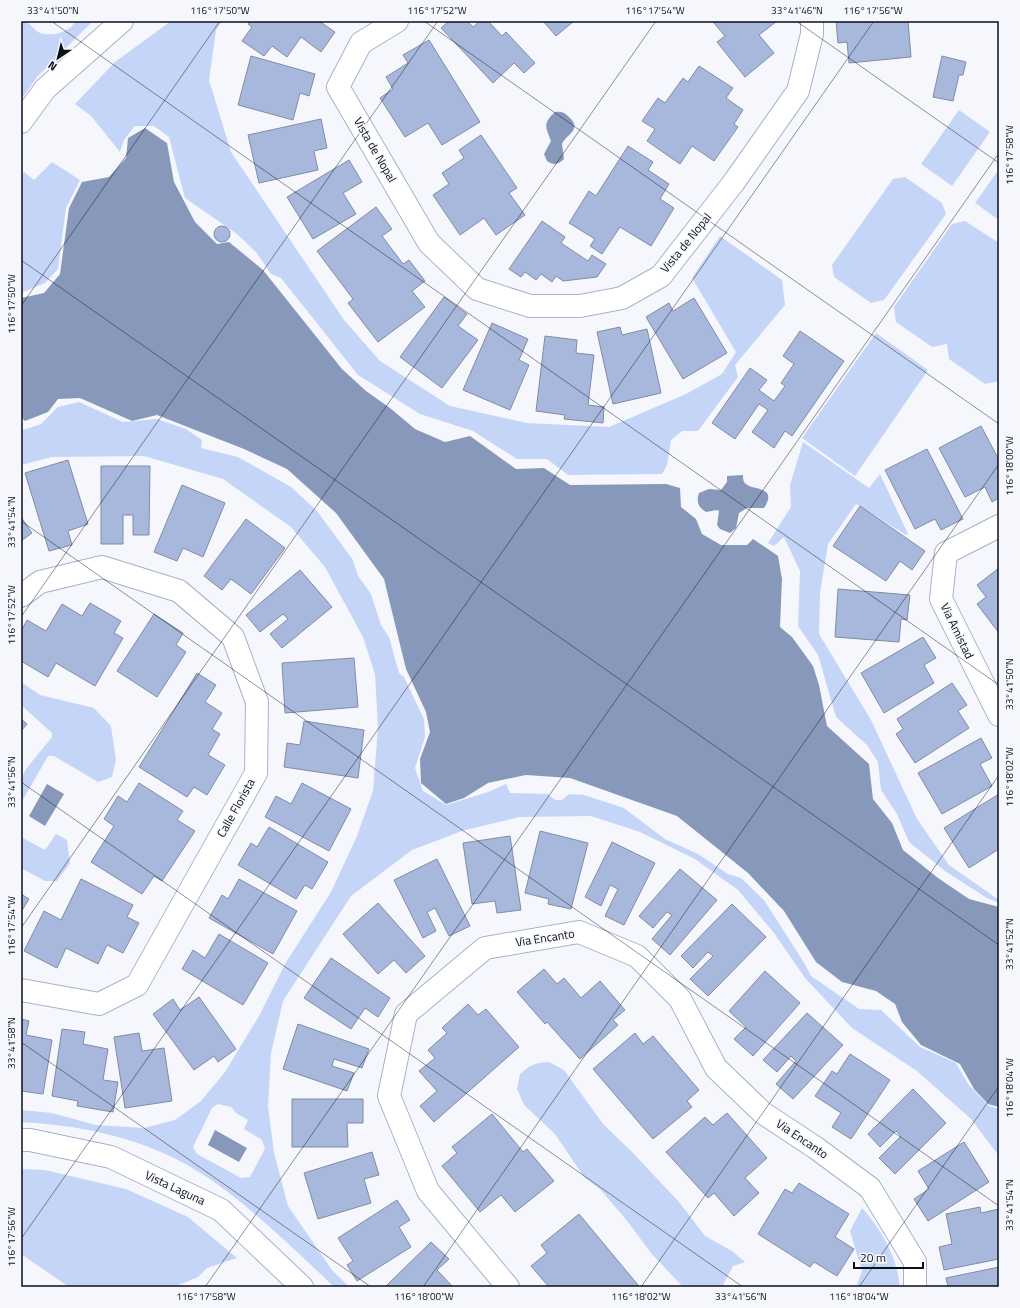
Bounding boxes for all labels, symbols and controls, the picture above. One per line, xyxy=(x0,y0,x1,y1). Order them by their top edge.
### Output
text: 33°41'50"N xyxy=(27,3,79,18)
text: 116°17'50"W xyxy=(190,3,250,18)
text: 116°17'52"W xyxy=(407,3,467,18)
text: 116°17'54"W xyxy=(625,3,685,18)
text: 33°41'46"N xyxy=(771,3,823,18)
text: 116°17'56"W xyxy=(843,3,903,18)
north arrow xyxy=(38,38,78,78)
text: N xyxy=(45,57,60,75)
street label: Vista de Nopal xyxy=(349,114,402,186)
text: 116°17'58"W xyxy=(1002,125,1017,185)
street label: Vista de Nopal xyxy=(655,208,716,277)
text: 116°17'50"W xyxy=(4,274,19,334)
text: 116°18'00"W xyxy=(1002,436,1017,496)
text: 33°41'54"N xyxy=(4,496,19,548)
text: 116°17'52"W xyxy=(4,585,19,645)
street label: Via Amistad xyxy=(936,600,979,662)
text: 33°41'50"N xyxy=(1002,658,1017,710)
text: 116°18'02"W xyxy=(1002,747,1017,807)
text: 33°41'56"N xyxy=(4,756,19,808)
street label: Calle Florista xyxy=(212,775,260,841)
text: 116°17'54"W xyxy=(4,896,19,956)
text: 33°41'52"N xyxy=(1002,918,1017,970)
street label: Via Encanto xyxy=(514,923,576,952)
text: 33°41'58"N xyxy=(4,1017,19,1069)
text: 116°18'04"W xyxy=(1002,1058,1017,1118)
street label: Via Encanto xyxy=(772,1114,832,1163)
street label: Vista Laguna xyxy=(142,1165,209,1210)
text: 33°41'54"N xyxy=(1002,1179,1017,1231)
text: 116°17'56"W xyxy=(4,1207,19,1267)
scale bar xyxy=(854,1244,923,1270)
text: 20 m xyxy=(860,1248,886,1267)
text: 116°17'58"W xyxy=(176,1289,236,1304)
text: 116°18'00"W xyxy=(394,1289,454,1304)
text: 116°18'02"W xyxy=(611,1289,671,1304)
text: 33°41'56"N xyxy=(715,1289,767,1304)
text: 116°18'04"W xyxy=(829,1289,889,1304)

